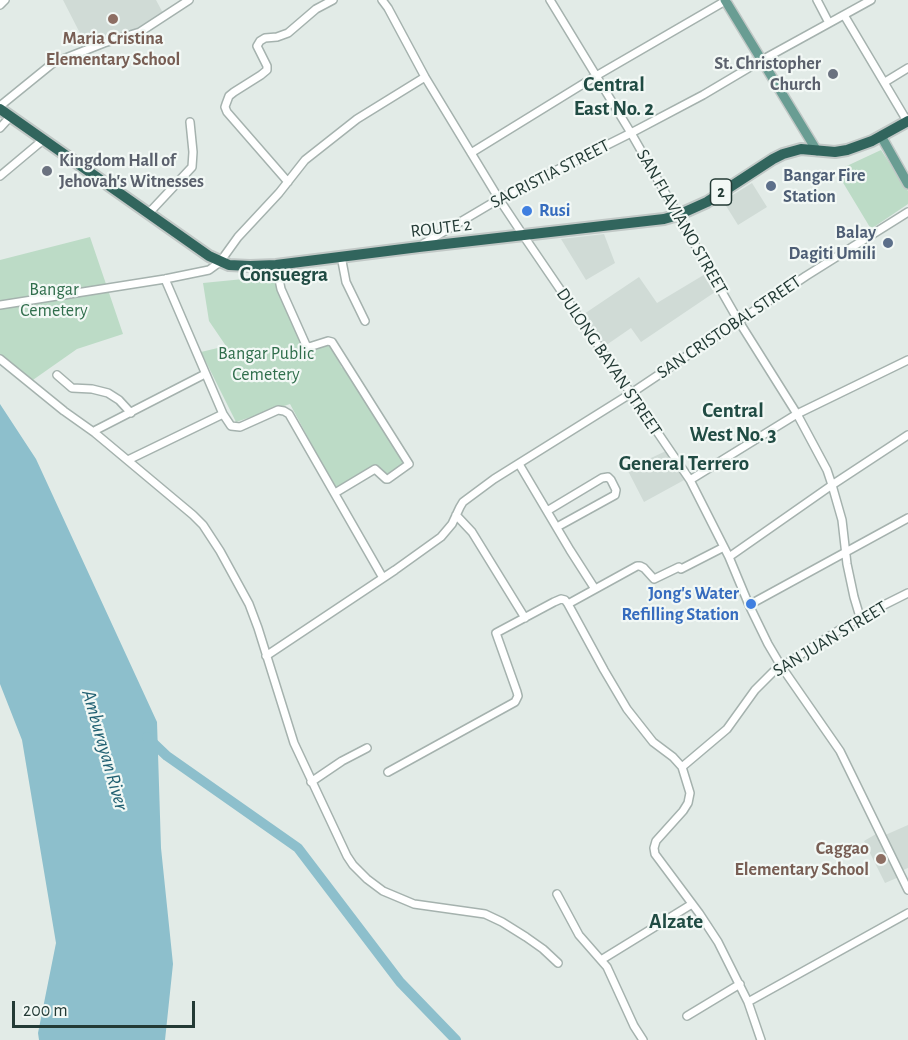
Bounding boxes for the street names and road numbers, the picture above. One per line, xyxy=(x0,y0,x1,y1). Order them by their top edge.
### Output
street label: SACRISTIA STREET xyxy=(487,135,613,213)
street label: SAN FLAVIANO STREET xyxy=(632,145,732,299)
road number: 2 xyxy=(710,179,732,205)
street label: ROUTE 2 xyxy=(409,214,473,242)
street label: SAN CRISTOBAL STREET xyxy=(653,271,805,383)
street label: DULONG BAYAN STREET xyxy=(551,284,667,440)
street label: SAN JUAN STREET xyxy=(769,596,891,682)

